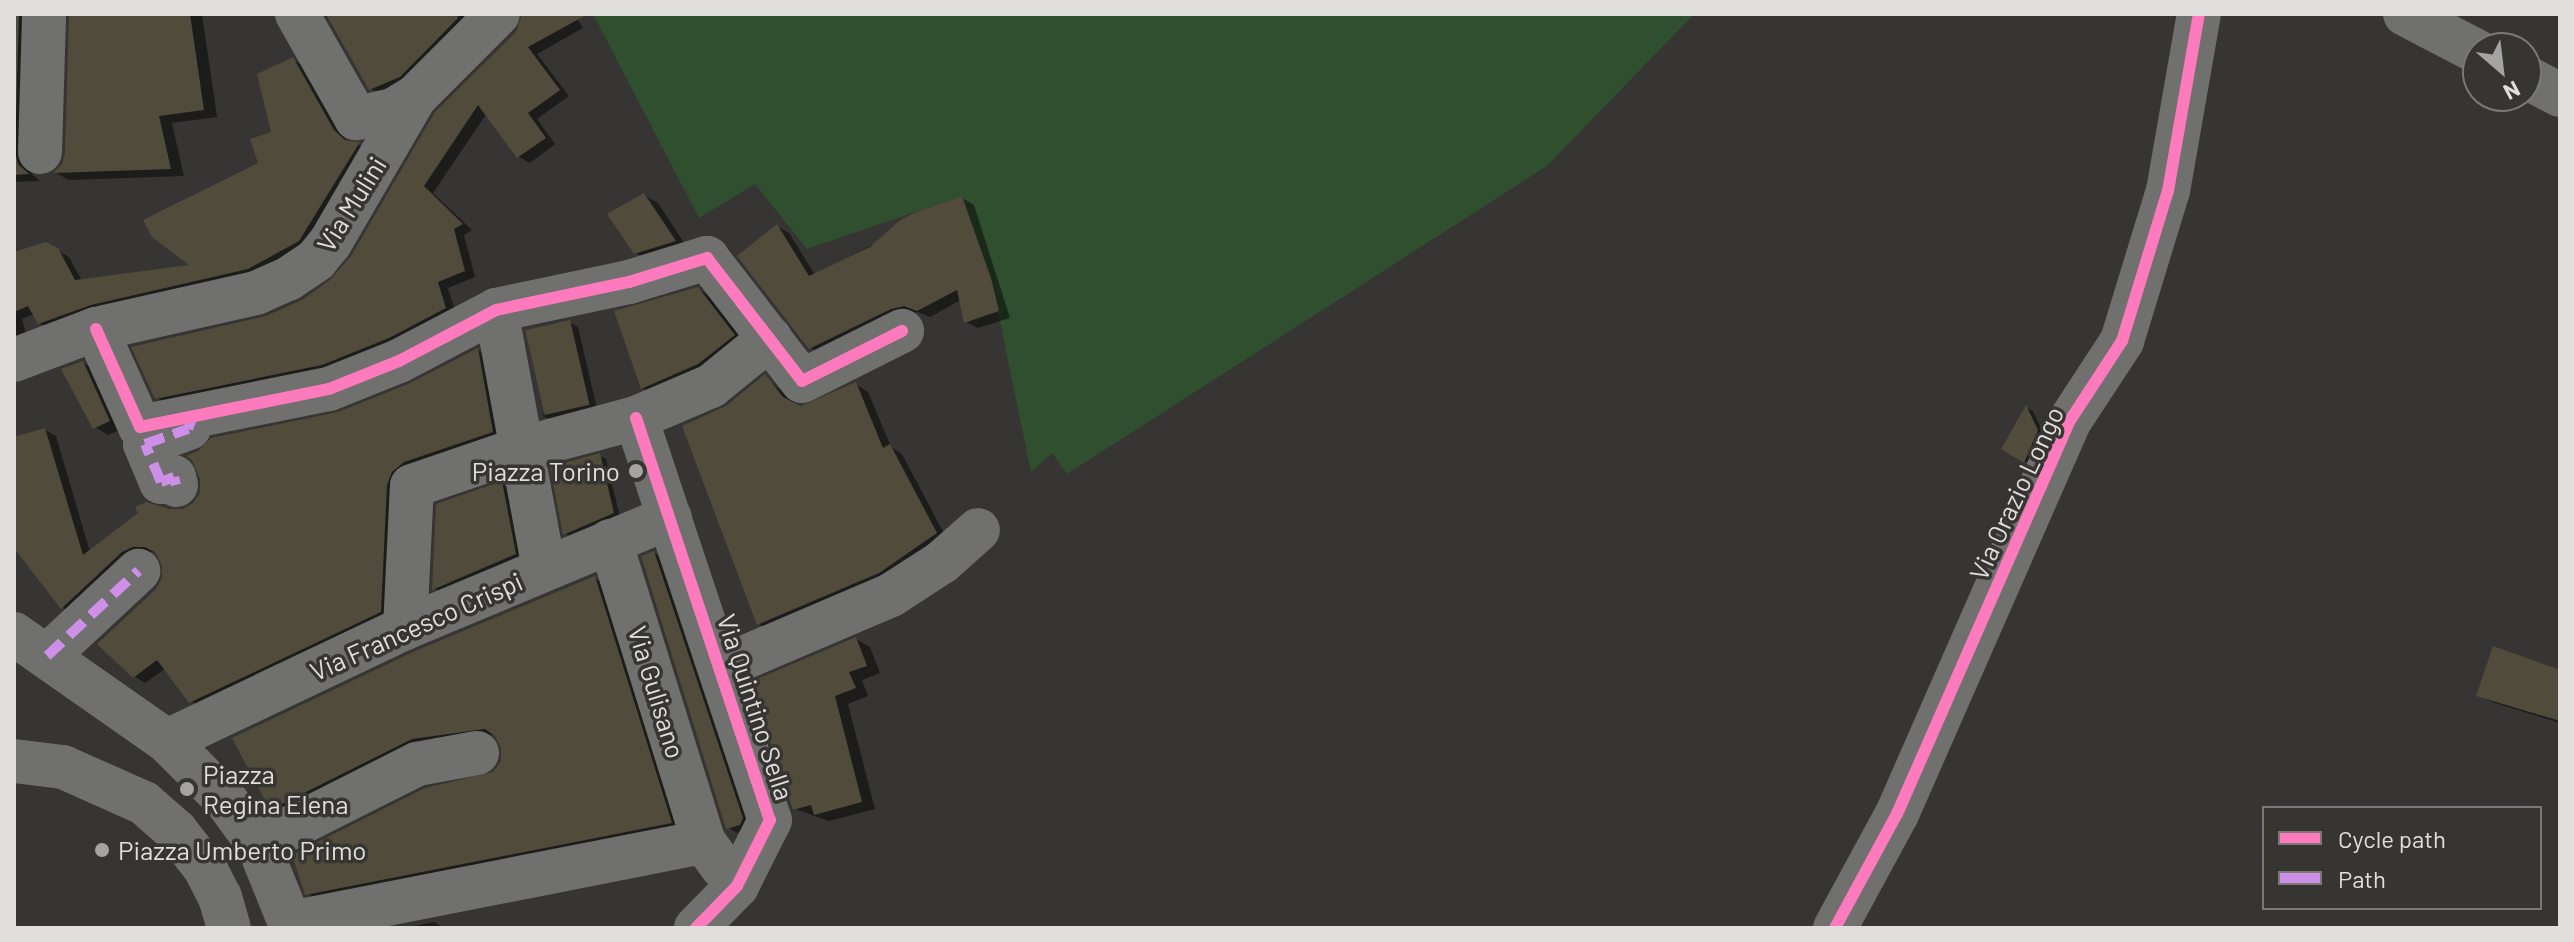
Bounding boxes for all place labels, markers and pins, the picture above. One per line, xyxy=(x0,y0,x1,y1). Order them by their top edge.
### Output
place label: Piazza Torino xyxy=(472,455,620,487)
marker: Piazza Torino xyxy=(627,462,645,480)
place label: Piazza Regina Elena xyxy=(203,758,349,820)
marker: Piazza Regina Elena xyxy=(178,780,196,798)
place label: Piazza Umberto Primo xyxy=(118,834,366,866)
marker: Piazza Umberto Primo xyxy=(93,841,111,859)

